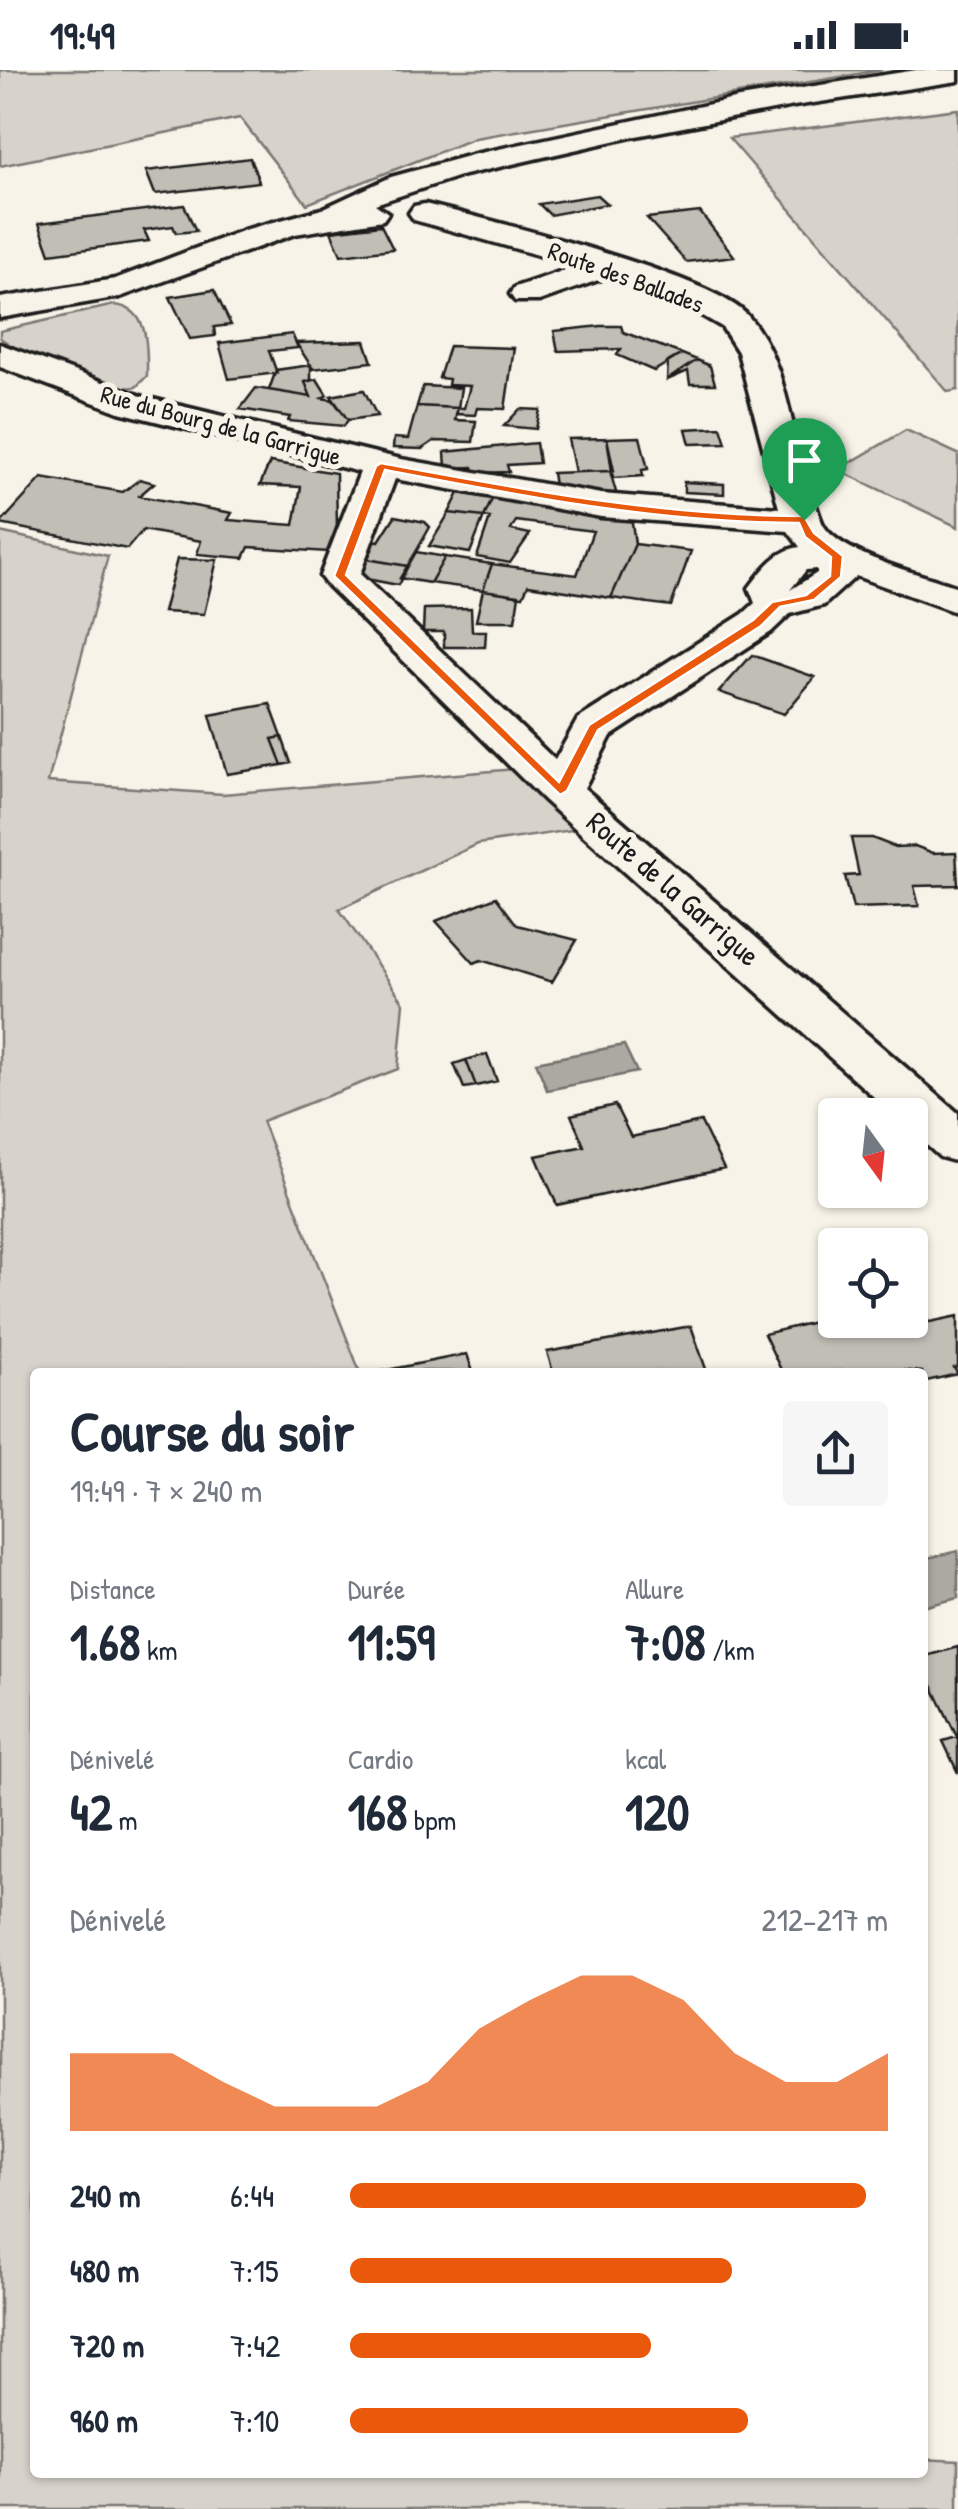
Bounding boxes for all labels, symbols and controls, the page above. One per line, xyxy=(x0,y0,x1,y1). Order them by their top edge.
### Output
text: 19:49 xyxy=(50,9,115,61)
street label: Route des Ballades xyxy=(544,233,708,321)
street label: Rue du Bourg de la Garrigue xyxy=(97,377,345,473)
pin xyxy=(762,418,847,521)
icon: arrive xyxy=(777,433,832,488)
street label: Route de la Garrigue xyxy=(579,802,769,975)
north arrow xyxy=(818,1098,928,1208)
map controls xyxy=(818,1098,928,1338)
button: locate xyxy=(818,1228,928,1338)
text: Course du soir xyxy=(70,1394,354,1468)
button: share xyxy=(783,1401,888,1506)
text: 19:49 · 7 × 240 m xyxy=(70,1469,262,1512)
text: Distance xyxy=(70,1570,156,1608)
text: Durée xyxy=(348,1570,405,1608)
text: Allure xyxy=(625,1570,684,1608)
text: 1.68 xyxy=(70,1608,140,1676)
text: 11:59 xyxy=(348,1608,435,1676)
text: 7:08 xyxy=(625,1608,706,1676)
text: km xyxy=(140,1631,178,1669)
text: /km xyxy=(706,1631,755,1669)
text: Dénivelé xyxy=(70,1740,154,1778)
text: Cardio xyxy=(348,1740,413,1778)
text: kcal xyxy=(625,1740,666,1778)
text: 42 xyxy=(70,1778,112,1846)
text: 168 xyxy=(348,1778,407,1846)
text: 120 xyxy=(625,1778,689,1846)
text: m xyxy=(112,1801,138,1839)
text: bpm xyxy=(407,1801,456,1839)
text: Dénivelé xyxy=(70,1898,166,1941)
text: 212–217 m xyxy=(761,1898,888,1941)
text: 240 m xyxy=(70,2174,140,2217)
text: 6:44 xyxy=(230,2174,274,2217)
text: 480 m xyxy=(70,2249,139,2292)
text: 7:15 xyxy=(230,2249,278,2292)
text: 720 m xyxy=(70,2324,144,2367)
text: 7:42 xyxy=(230,2324,280,2367)
text: 960 m xyxy=(70,2399,138,2442)
text: 7:10 xyxy=(230,2399,279,2442)

